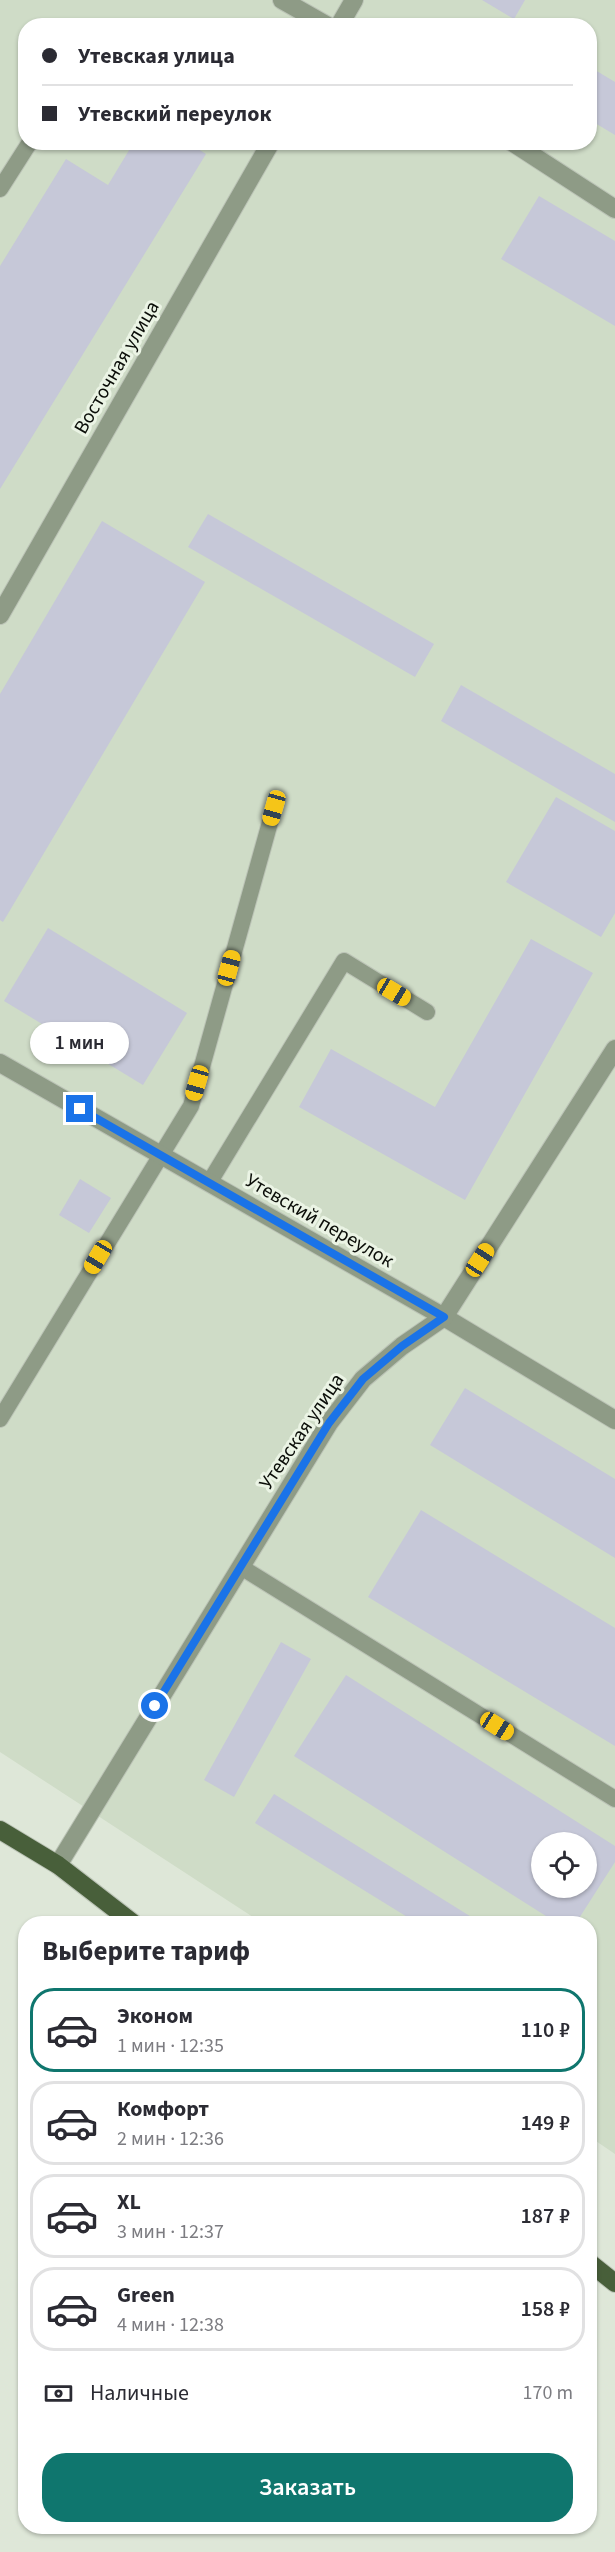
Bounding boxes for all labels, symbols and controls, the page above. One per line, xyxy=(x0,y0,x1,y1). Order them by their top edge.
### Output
text: Утевская улица xyxy=(78,40,235,72)
text: Утевский переулок xyxy=(78,98,272,130)
street label: Восточная улица xyxy=(67,296,166,439)
car xyxy=(260,788,288,828)
car xyxy=(216,948,242,988)
car xyxy=(374,975,414,1009)
callout: 1 мин xyxy=(31,1022,130,1064)
text: 1 мин xyxy=(54,1029,105,1057)
car xyxy=(183,1063,211,1103)
route end xyxy=(66,1095,93,1122)
street label: Утевский переулок xyxy=(240,1167,399,1275)
car xyxy=(81,1237,115,1277)
car xyxy=(463,1240,497,1280)
street label: Утевская улица xyxy=(253,1368,351,1495)
route start xyxy=(141,1692,168,1719)
car xyxy=(477,1709,517,1743)
map controls xyxy=(531,1832,597,1898)
button: locate xyxy=(531,1832,597,1898)
text: Выберите тариф xyxy=(42,1932,250,1971)
text: Эконом xyxy=(117,2000,193,2032)
icon: car xyxy=(45,2003,99,2057)
text: 110 ₽ xyxy=(520,2014,570,2046)
text: 1 мин · 12:35 xyxy=(117,2032,224,2060)
text: Комфорт xyxy=(117,2093,209,2125)
icon: car xyxy=(45,2096,99,2150)
text: 149 ₽ xyxy=(520,2107,570,2139)
text: 2 мин · 12:36 xyxy=(117,2125,224,2153)
text: XL xyxy=(117,2186,141,2218)
icon: car xyxy=(45,2189,99,2243)
text: 187 ₽ xyxy=(520,2200,570,2232)
text: 3 мин · 12:37 xyxy=(117,2218,224,2246)
text: Green xyxy=(117,2279,175,2311)
icon: car xyxy=(45,2282,99,2336)
text: 158 ₽ xyxy=(520,2293,570,2325)
text: 4 мин · 12:38 xyxy=(117,2311,224,2339)
icon: cash xyxy=(42,2377,75,2410)
text: Наличные xyxy=(90,2377,189,2409)
text: 170 m xyxy=(523,2379,573,2407)
button: Заказать xyxy=(42,2453,573,2522)

